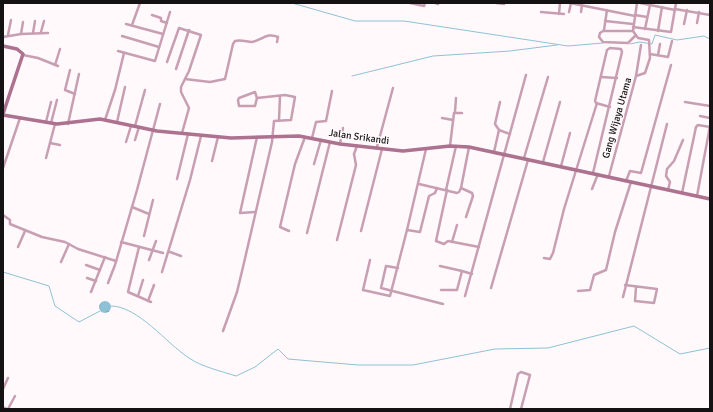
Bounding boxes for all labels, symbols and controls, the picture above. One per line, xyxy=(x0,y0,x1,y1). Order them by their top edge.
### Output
street label: Gang Wijaya Utama xyxy=(600,76,634,160)
street label: Jalan Srikandi xyxy=(328,127,390,147)

